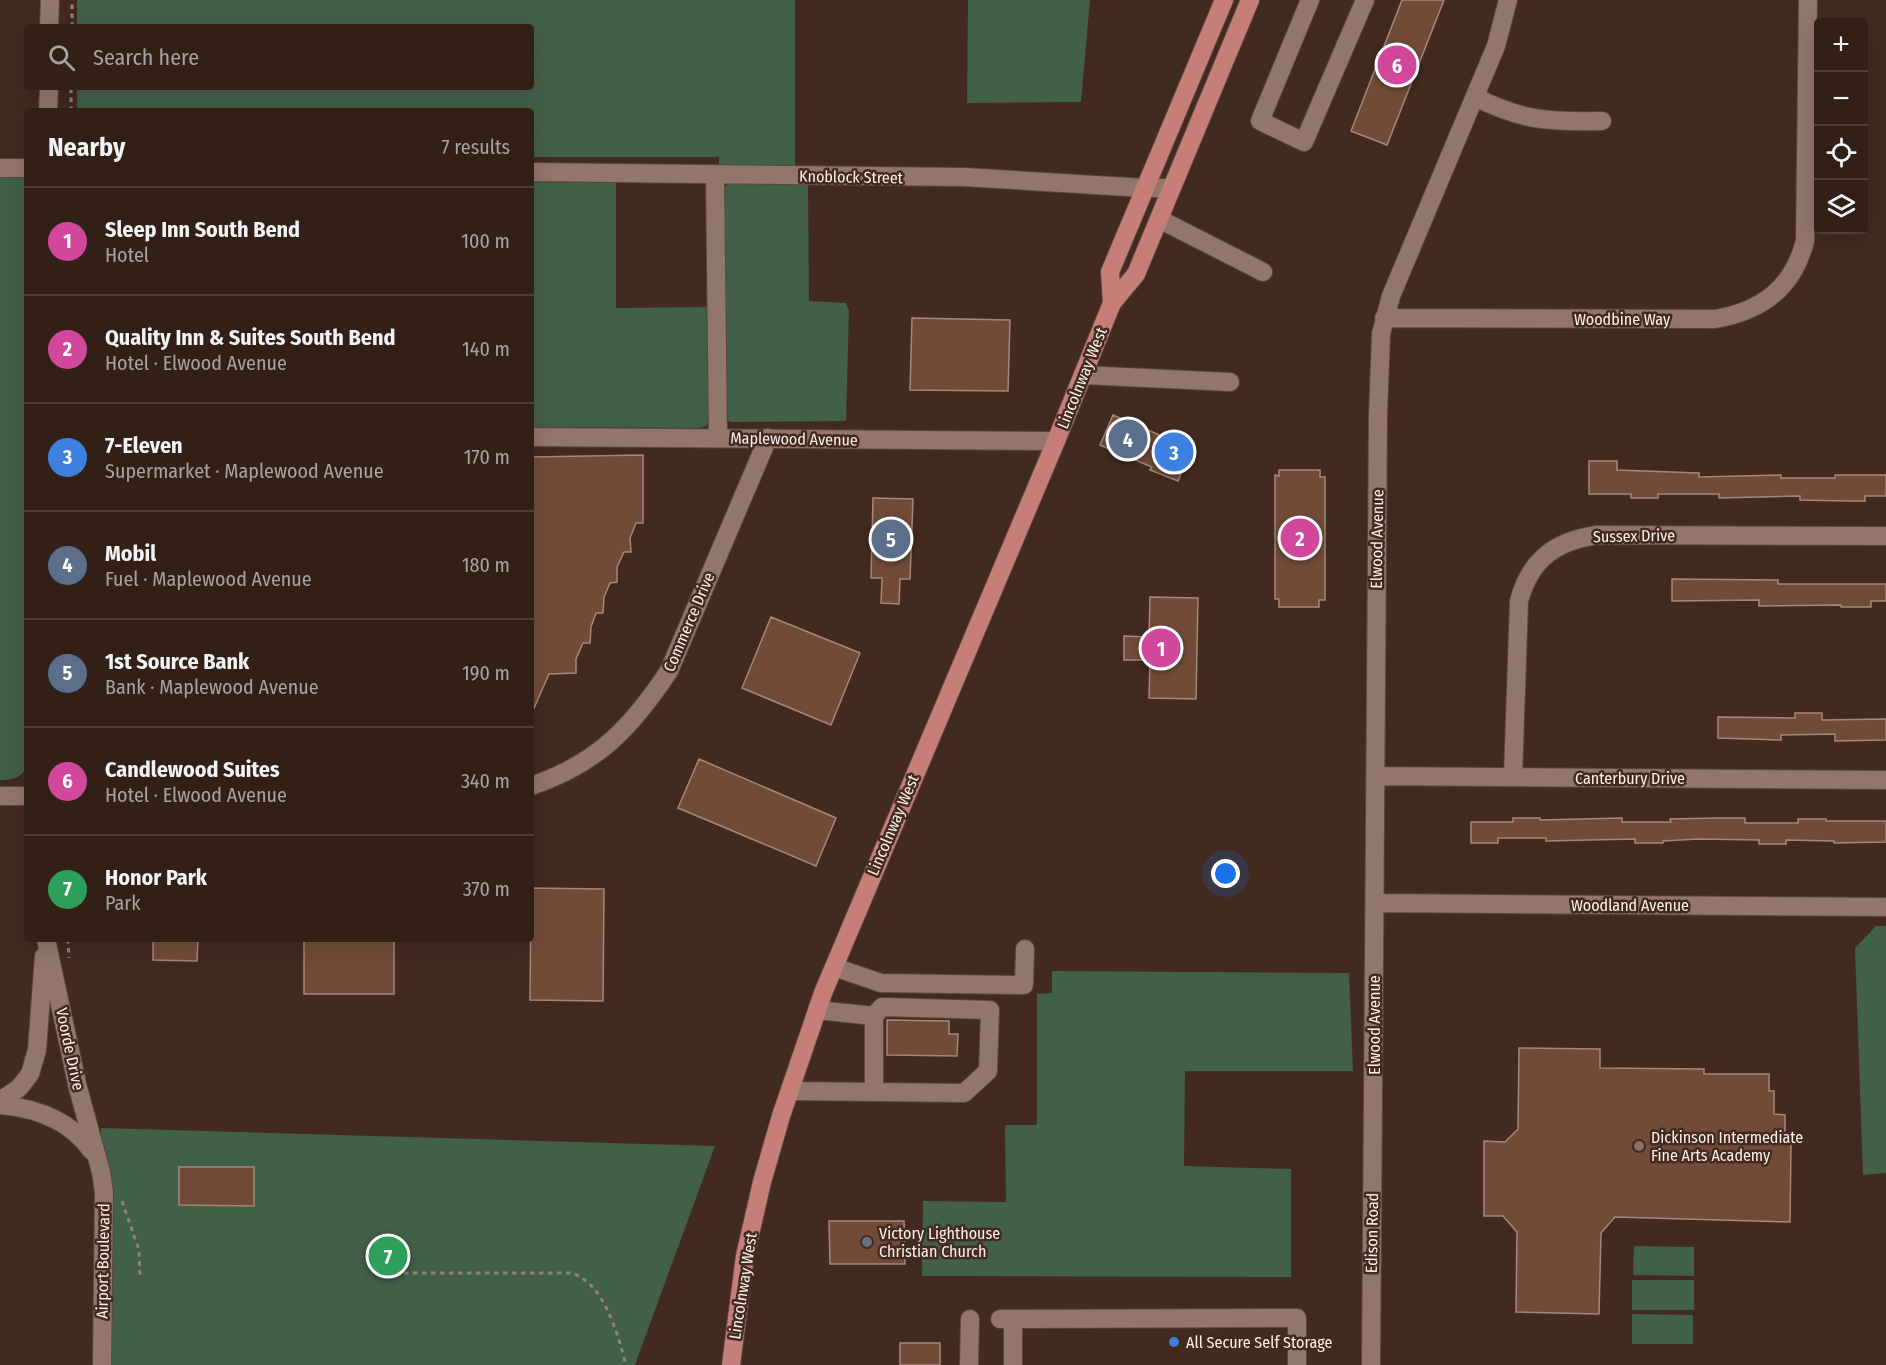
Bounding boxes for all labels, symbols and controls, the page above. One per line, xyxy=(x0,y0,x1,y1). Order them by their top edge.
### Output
map controls xyxy=(1814,18,1868,234)
button: + xyxy=(1814,18,1868,72)
search box xyxy=(24,24,534,90)
icon: search xyxy=(45,41,78,74)
pin: 6 xyxy=(1378,42,1416,88)
text: Search here xyxy=(93,44,199,71)
button: − xyxy=(1814,72,1868,126)
button: locate xyxy=(1814,126,1868,180)
text: Nearby xyxy=(48,132,125,163)
text: 7 results xyxy=(442,135,510,159)
street label: Knoblock Street xyxy=(799,167,904,187)
button: layers xyxy=(1814,180,1868,234)
text: Sleep Inn South Bend xyxy=(105,216,300,243)
text: 1 xyxy=(63,229,72,253)
text: 100 m xyxy=(461,229,510,253)
text: Hotel xyxy=(105,243,149,267)
street label: Woodbine Way xyxy=(1574,310,1671,329)
text: Quality Inn & Suites South Bend xyxy=(105,324,395,351)
street label: Lincolnway West xyxy=(1053,324,1111,432)
text: 2 xyxy=(63,337,72,361)
text: 140 m xyxy=(462,337,510,361)
text: Hotel · Elwood Avenue xyxy=(105,351,287,375)
pin: 4 xyxy=(1108,416,1148,462)
street label: Maplewood Avenue xyxy=(730,428,858,450)
pin: 3 xyxy=(1154,430,1194,474)
text: 7-Eleven xyxy=(105,432,183,459)
text: 3 xyxy=(63,445,72,469)
text: 170 m xyxy=(464,445,510,469)
text: Supermarket · Maplewood Avenue xyxy=(105,459,384,483)
street label: Elwood Avenue xyxy=(1367,489,1387,589)
pin: 5 xyxy=(872,516,910,562)
pin: 2 xyxy=(1280,516,1320,560)
street label: Sussex Drive xyxy=(1593,526,1675,546)
text: Mobil xyxy=(105,540,156,567)
text: 4 xyxy=(62,553,73,577)
text: 180 m xyxy=(462,553,510,577)
text: Fuel · Maplewood Avenue xyxy=(105,567,312,591)
street label: Commerce Drive xyxy=(660,569,718,674)
pin: 1 xyxy=(1142,626,1180,670)
text: 1st Source Bank xyxy=(105,648,249,675)
text: 5 xyxy=(63,661,72,685)
text: 190 m xyxy=(462,661,510,685)
text: Bank · Maplewood Avenue xyxy=(105,675,319,699)
text: Candlewood Suites xyxy=(105,756,280,783)
text: 6 xyxy=(62,769,73,793)
text: 340 m xyxy=(461,769,510,793)
street label: Canterbury Drive xyxy=(1575,769,1685,788)
street label: Lincolnway West xyxy=(863,771,923,878)
text: Hotel · Elwood Avenue xyxy=(105,783,287,807)
your location xyxy=(1211,859,1240,888)
text: Honor Park xyxy=(105,864,207,891)
text: 7 xyxy=(63,877,72,901)
text: 370 m xyxy=(463,877,510,901)
text: Park xyxy=(105,891,141,915)
street label: Woodland Avenue xyxy=(1571,896,1689,915)
street label: Elwood Avenue xyxy=(1365,975,1384,1075)
street label: Voorde Drive xyxy=(52,1006,88,1092)
place label: Dickinson Intermediate Fine Arts Academy xyxy=(1651,1128,1803,1165)
marker: Dickinson Intermediate Fine Arts Academy xyxy=(1632,1139,1646,1153)
street label: Edison Road xyxy=(1362,1193,1382,1273)
street label: Airport Boulevard xyxy=(92,1203,114,1319)
place label: Victory Lighthouse Christian Church xyxy=(879,1224,1000,1261)
street label: Lincolnway West xyxy=(725,1231,761,1341)
pin: 7 xyxy=(368,1234,408,1278)
marker: Victory Lighthouse Christian Church xyxy=(860,1235,874,1249)
place label: All Secure Self Storage xyxy=(1186,1333,1332,1352)
marker: All Secure Self Storage xyxy=(1167,1335,1181,1349)

